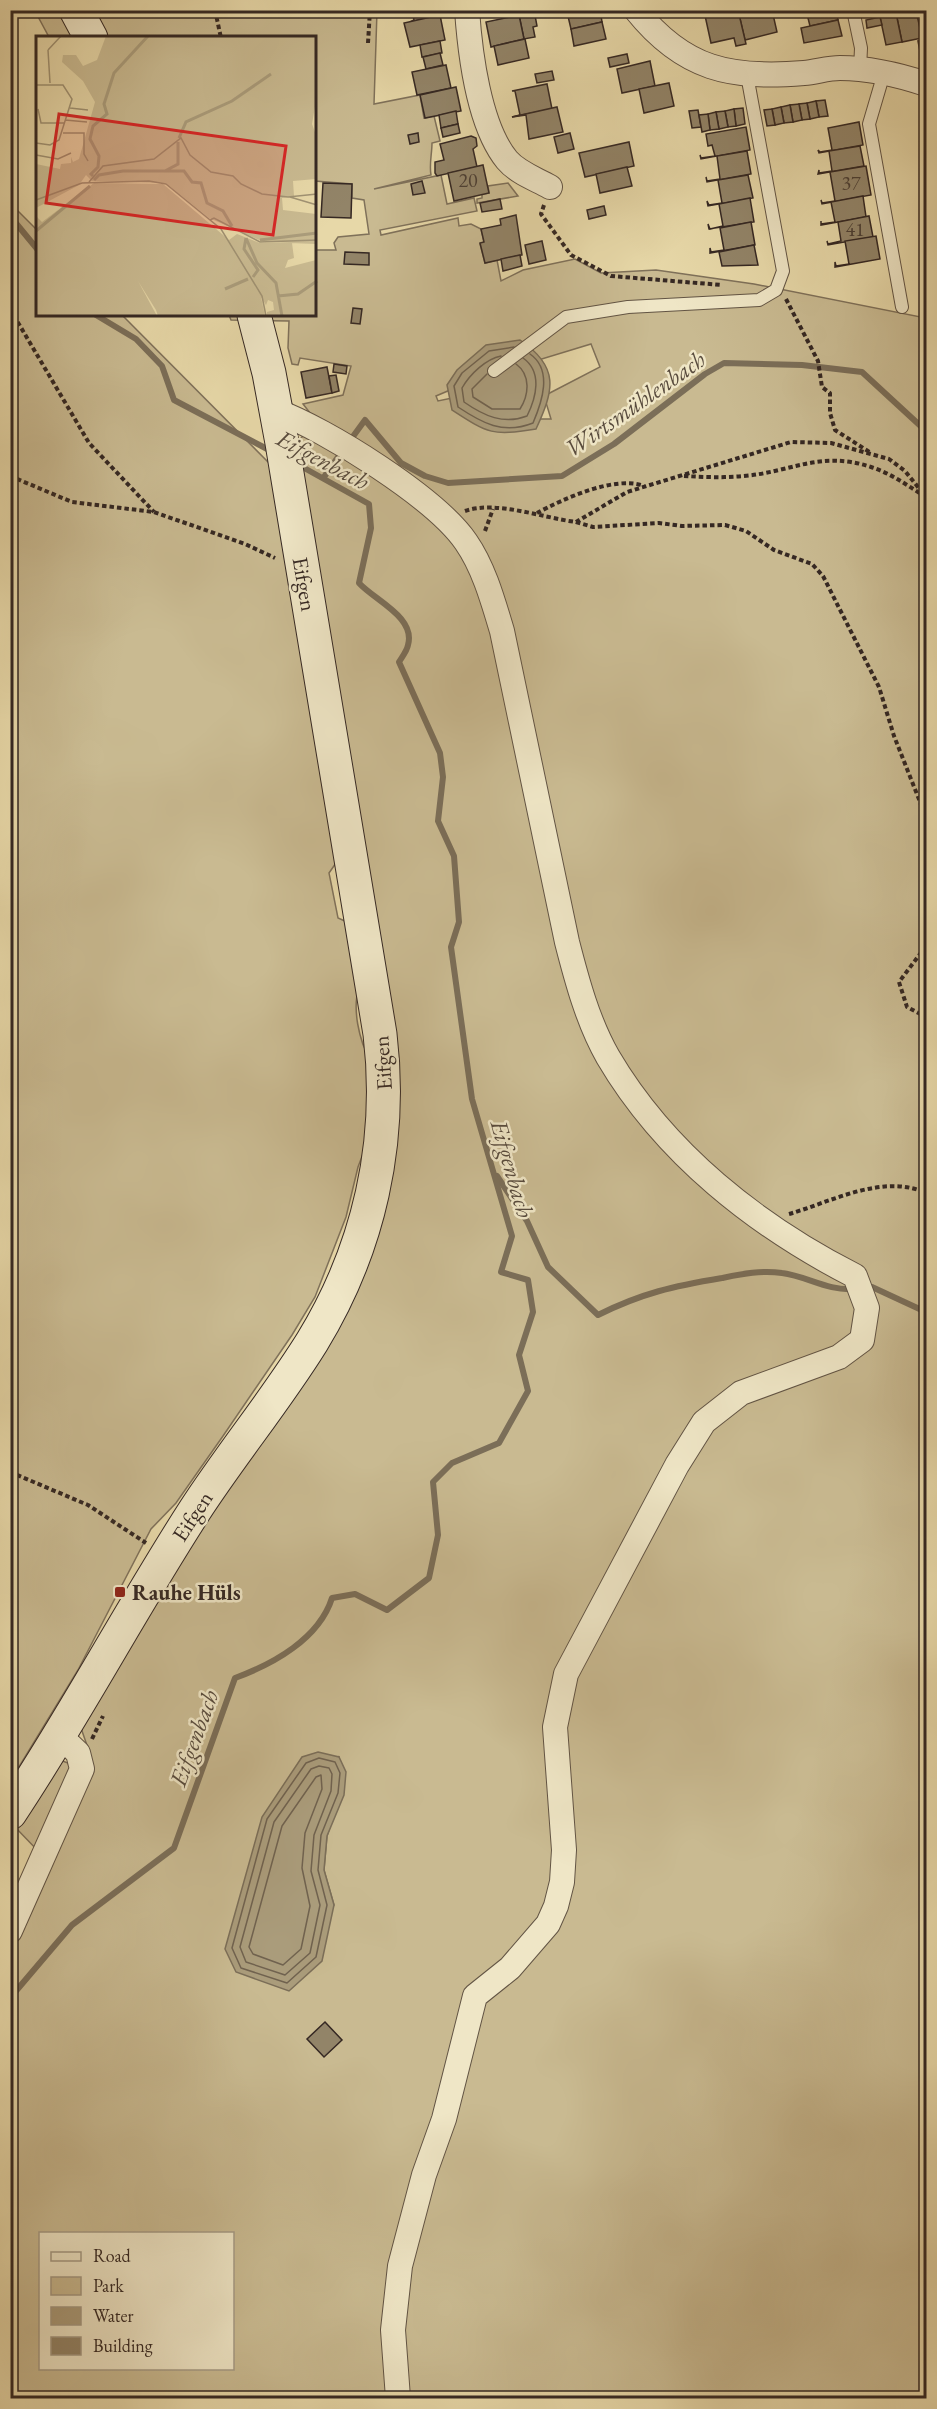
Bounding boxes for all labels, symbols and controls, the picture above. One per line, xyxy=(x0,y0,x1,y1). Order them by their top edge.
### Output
inset map xyxy=(36,36,316,316)
house number: 20 xyxy=(458,167,478,193)
house number: 37 xyxy=(841,170,861,196)
house number: 41 xyxy=(845,216,865,242)
water label: Wirtsmühlenbach xyxy=(558,343,711,464)
water label: Eifgenbach xyxy=(271,422,375,497)
street label: Eifgen xyxy=(285,555,324,614)
street label: Eifgen xyxy=(366,1034,399,1091)
water label: Eifgenbach xyxy=(483,1115,541,1222)
street label: Eifgen xyxy=(165,1485,220,1547)
place label: Rauhe Hüls xyxy=(132,1578,241,1607)
marker: Rauhe Hüls xyxy=(113,1585,127,1599)
water label: Eifgenbach xyxy=(161,1685,225,1791)
legend xyxy=(39,2232,234,2370)
text: Road xyxy=(93,2244,132,2267)
text: Park xyxy=(93,2274,124,2297)
text: Water xyxy=(93,2304,134,2327)
text: Building xyxy=(93,2334,153,2357)

